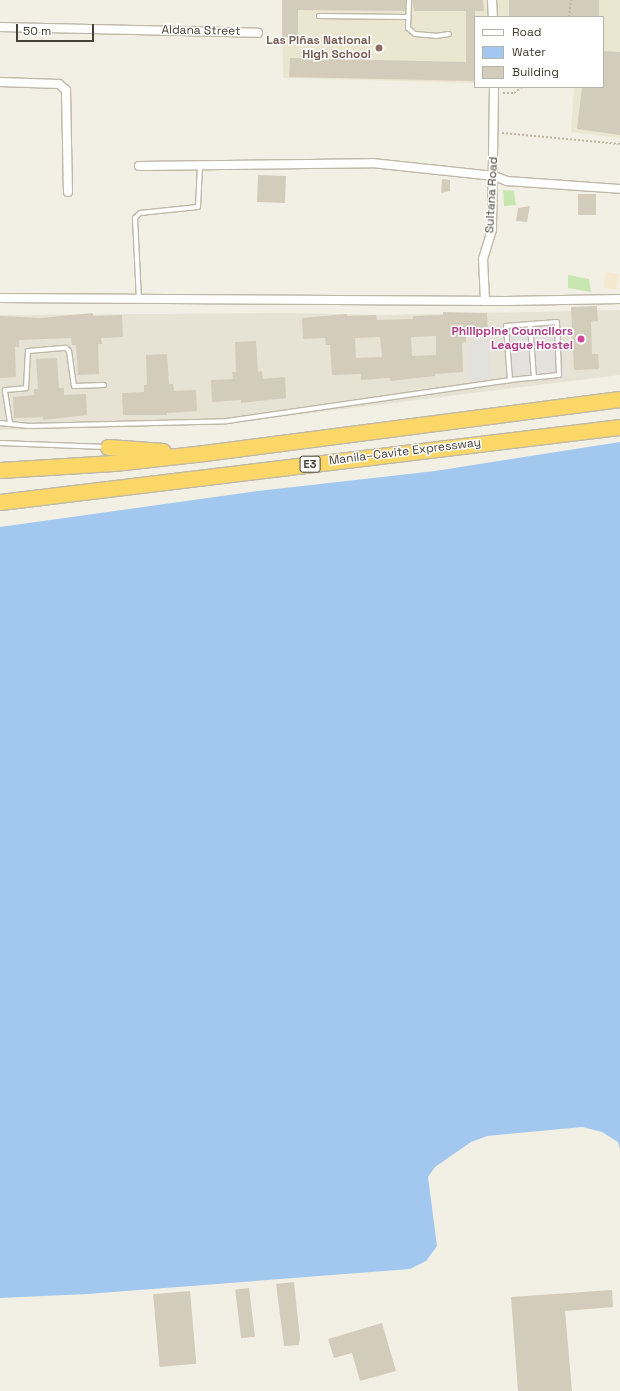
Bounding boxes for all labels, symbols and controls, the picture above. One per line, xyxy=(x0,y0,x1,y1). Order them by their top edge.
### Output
scale bar xyxy=(18,16,96,42)
legend xyxy=(474,16,604,88)
text: 50 m xyxy=(23,23,51,39)
street label: Aldana Street xyxy=(161,23,241,39)
text: Road xyxy=(512,24,541,40)
place label: Las Piñas National HIgh School xyxy=(266,34,371,62)
marker: Las Piñas National HIgh School xyxy=(374,43,384,53)
text: Water xyxy=(512,44,546,60)
text: Building xyxy=(512,64,559,80)
street label: Sultana Road xyxy=(483,156,501,234)
place label: Philippine Councilors League Hostel xyxy=(451,325,573,353)
marker: Philippine Councilors League Hostel xyxy=(576,334,586,344)
street label: Manila–Cavite Expressway xyxy=(328,436,482,468)
road number: E3 xyxy=(299,455,321,473)

